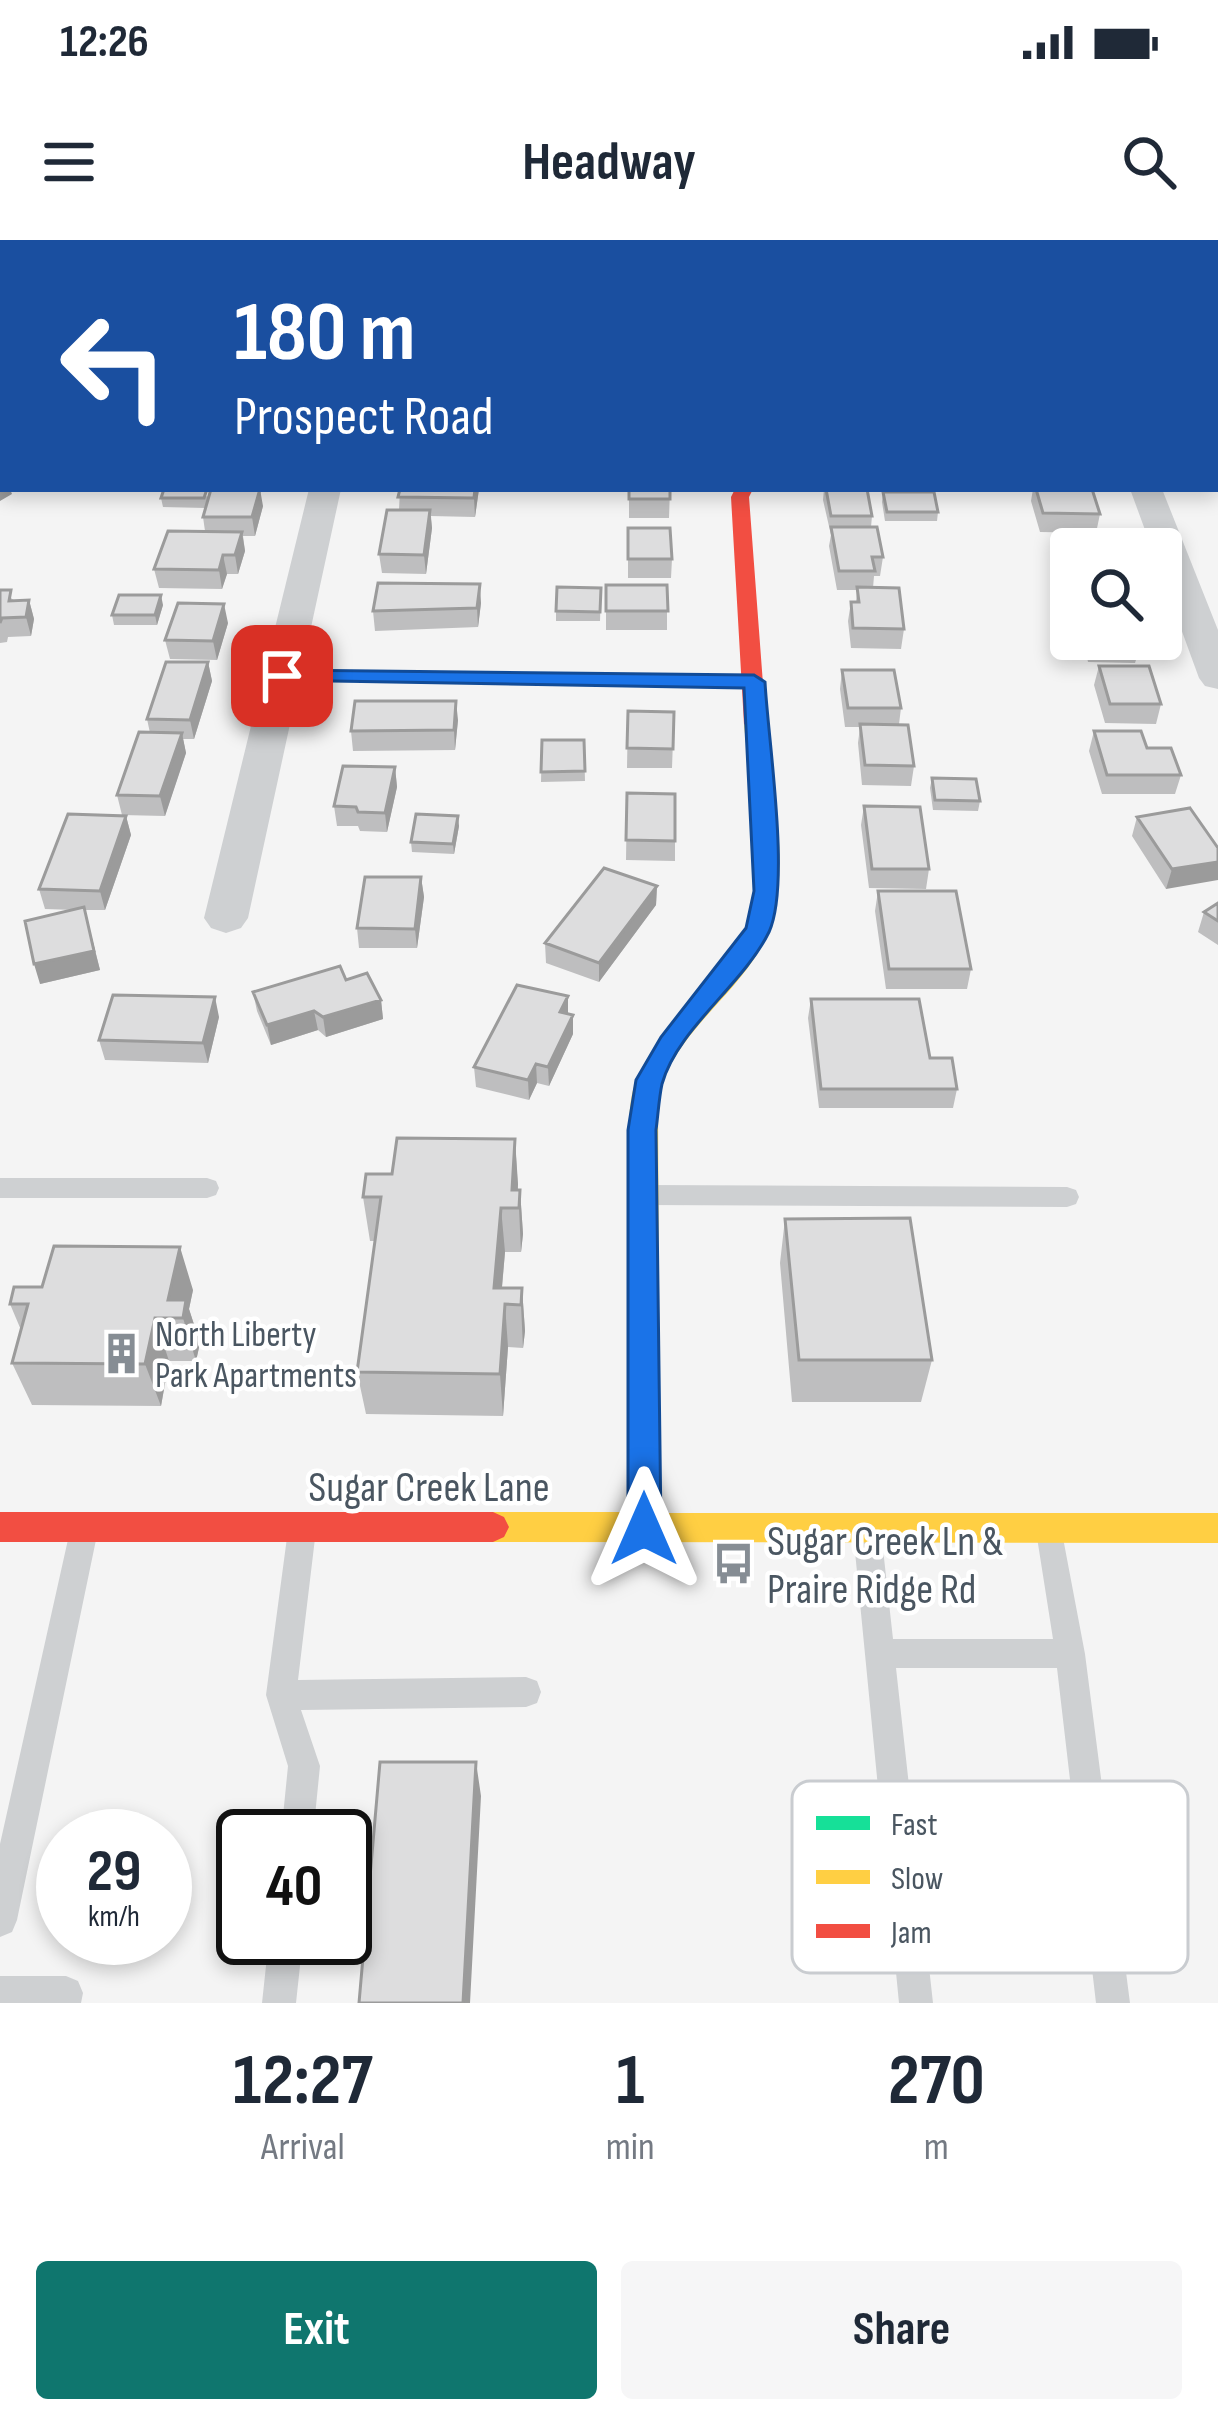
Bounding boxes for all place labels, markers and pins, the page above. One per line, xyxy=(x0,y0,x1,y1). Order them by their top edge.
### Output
pin xyxy=(231,625,333,727)
place label: North Liberty Park Apartments xyxy=(155,1314,357,1398)
building icon: North Liberty Park Apartments xyxy=(98,1331,144,1377)
place label: Sugar Creek Ln & Praire Ridge Rd xyxy=(767,1517,1003,1616)
bus stop icon: Sugar Creek Ln & Praire Ridge Rd xyxy=(710,1541,756,1587)

